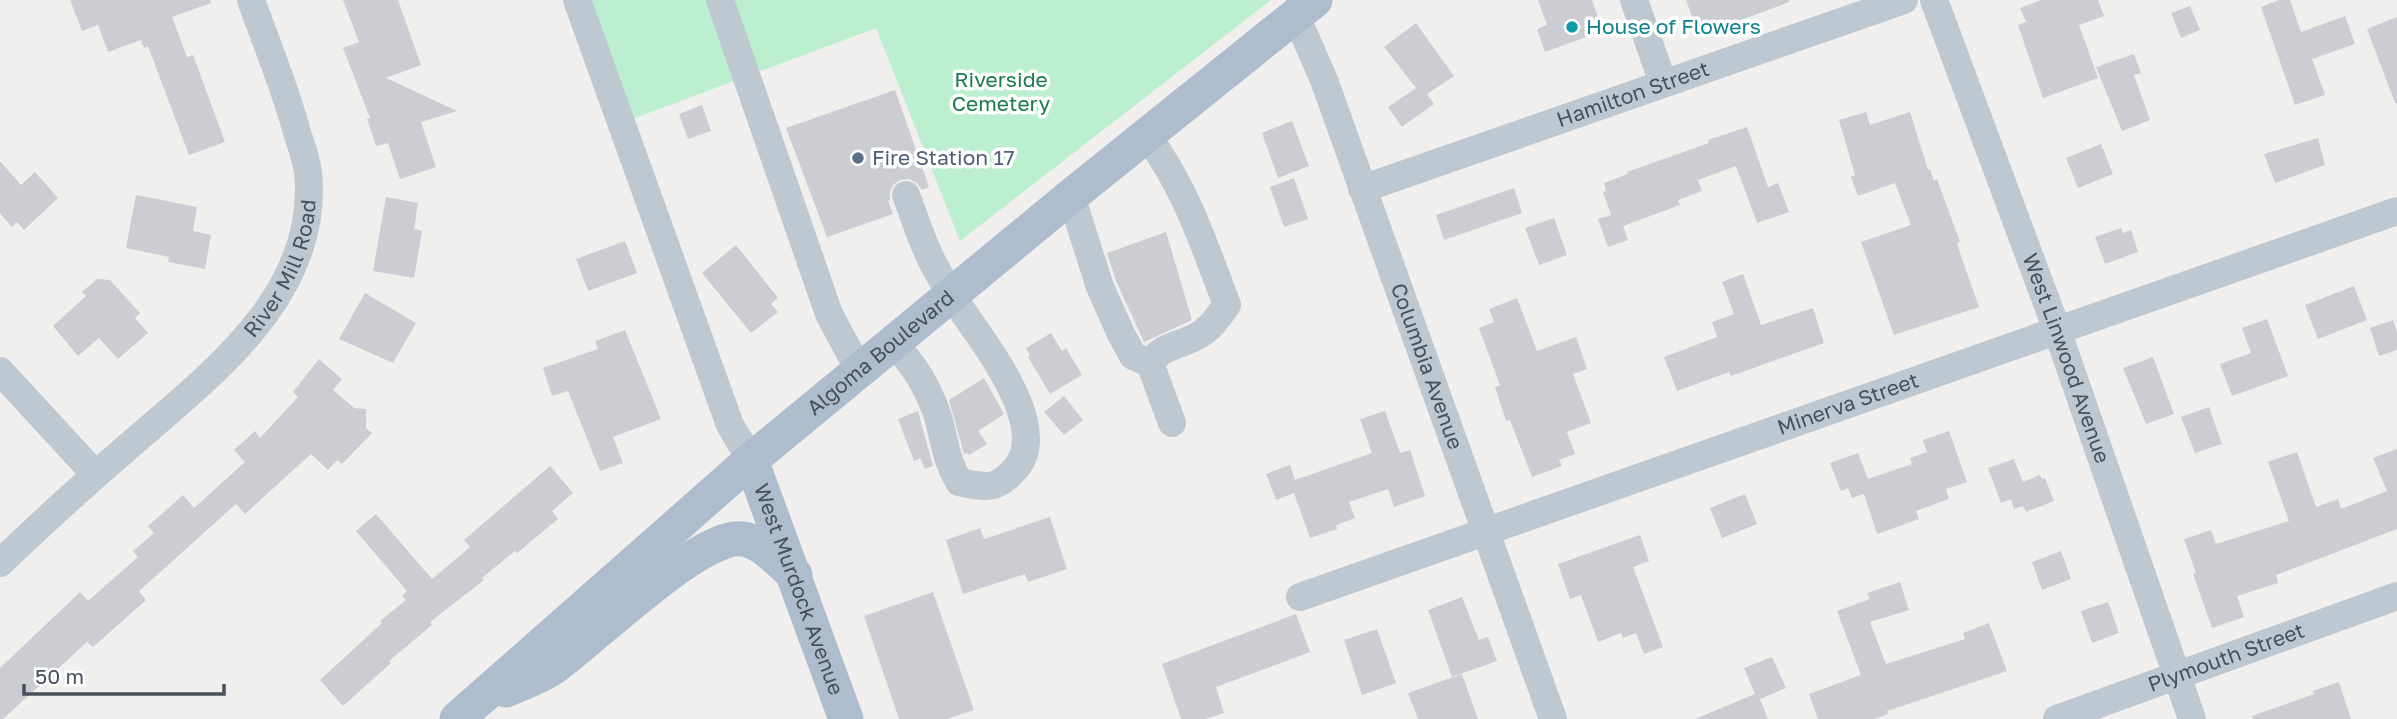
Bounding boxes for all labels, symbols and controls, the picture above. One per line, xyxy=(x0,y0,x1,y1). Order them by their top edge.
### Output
place label: House of Flowers xyxy=(1586,13,1761,39)
marker: House of Flowers xyxy=(1564,19,1580,35)
street label: Hamilton Street xyxy=(1553,55,1712,132)
park label: Riverside Cemetery xyxy=(952,66,1050,116)
place label: Fire Station 17 xyxy=(872,144,1015,170)
marker: Fire Station 17 xyxy=(850,150,866,166)
street label: River Mill Road xyxy=(238,198,321,342)
street label: West Linwood Avenue xyxy=(2018,249,2116,467)
street label: Columbia Avenue xyxy=(1386,279,1469,453)
street label: Algoma Boulevard xyxy=(801,284,959,420)
street label: Minerva Street xyxy=(1774,366,1922,440)
street label: West Murdock Avenue xyxy=(749,480,850,699)
street label: Plymouth Street xyxy=(2144,617,2308,697)
scale bar xyxy=(24,652,224,696)
text: 50 m xyxy=(35,663,84,689)

